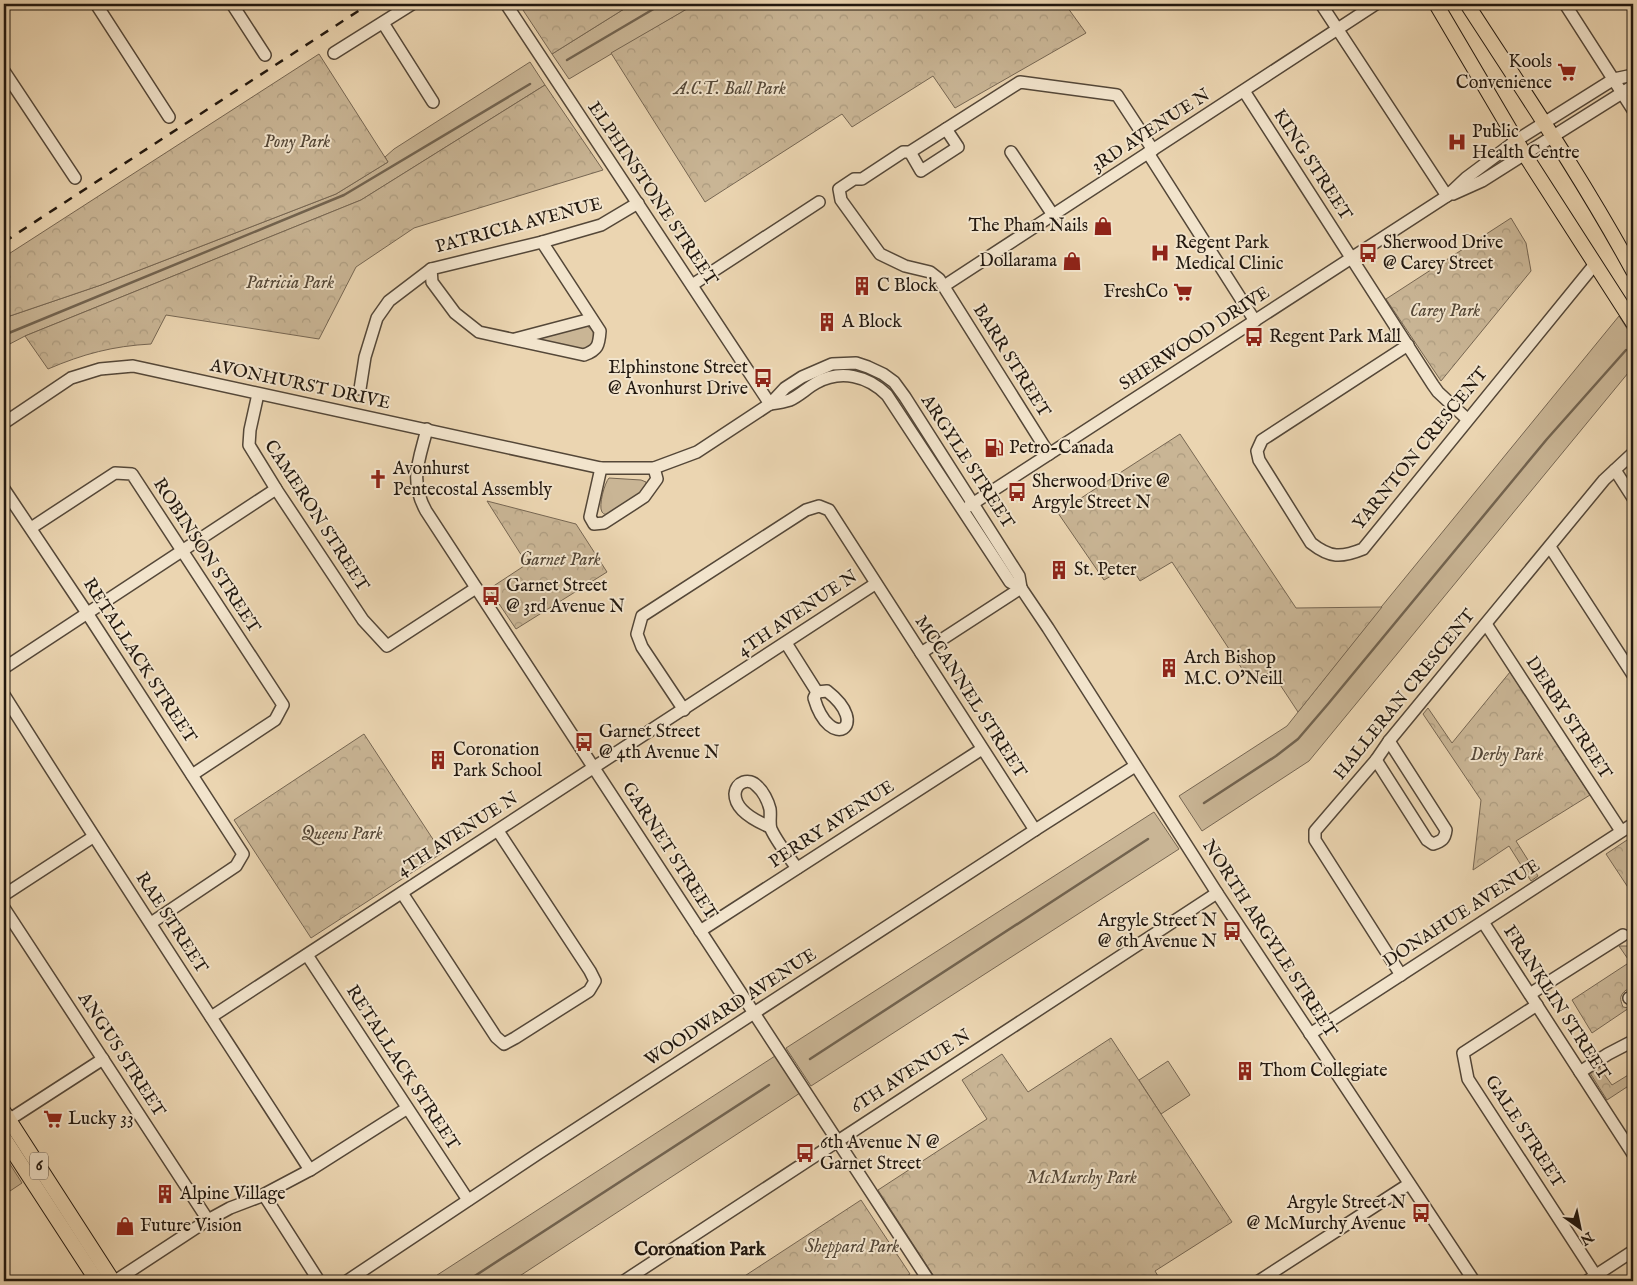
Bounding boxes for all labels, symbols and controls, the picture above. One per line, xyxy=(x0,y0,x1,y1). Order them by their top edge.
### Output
place label: Kools Convenience xyxy=(1456,51,1552,95)
supermarket icon: Kools Convenience xyxy=(1556,61,1578,83)
park label: A.C.T. Ball Park xyxy=(672,78,786,101)
street label: 3RD AVENUE N xyxy=(1087,84,1215,178)
street label: ELPHINSTONE STREET xyxy=(582,98,722,290)
street label: KING STREET xyxy=(1267,105,1357,225)
place label: Public Health Centre xyxy=(1472,121,1580,165)
park label: Pony Park xyxy=(264,131,330,154)
hospital icon: Public Health Centre xyxy=(1446,131,1468,153)
street label: PATRICIA AVENUE xyxy=(433,193,605,259)
place label: The Pham Nails xyxy=(969,215,1088,238)
shop icon: The Pham Nails xyxy=(1092,215,1114,237)
place label: Regent Park Medical Clinic xyxy=(1175,232,1284,276)
place label: Sherwood Drive @ Carey Street xyxy=(1383,232,1503,276)
hospital icon: Regent Park Medical Clinic xyxy=(1149,242,1171,264)
bus stop icon: Sherwood Drive @ Carey Street xyxy=(1357,242,1379,264)
place label: Dollarama xyxy=(979,250,1057,273)
shop icon: Dollarama xyxy=(1061,250,1083,272)
park label: Patricia Park xyxy=(246,272,334,295)
building icon: C Block xyxy=(851,275,873,297)
place label: C Block xyxy=(877,275,938,298)
place label: FreshCo xyxy=(1103,281,1168,304)
supermarket icon: FreshCo xyxy=(1172,281,1194,303)
street label: SHERWOOD DRIVE xyxy=(1115,282,1275,396)
street label: BARR STREET xyxy=(967,300,1055,422)
park label: Carey Park xyxy=(1410,300,1480,323)
building icon: A Block xyxy=(816,311,838,333)
place label: A Block xyxy=(841,311,902,334)
bus stop icon: Regent Park Mall xyxy=(1243,326,1265,348)
place label: Regent Park Mall xyxy=(1269,326,1401,349)
street label: AVONHURST DRIVE xyxy=(207,354,392,415)
place label: Elphinstone Street @ Avonhurst Drive xyxy=(608,357,748,401)
street label: YARNTON CRESCENT xyxy=(1348,363,1494,535)
bus stop icon: Elphinstone Street @ Avonhurst Drive xyxy=(752,367,774,389)
street label: ARGYLE STREET xyxy=(915,390,1019,533)
street label: CAMERON STREET xyxy=(258,436,374,596)
fuel station icon: Petro-Canada xyxy=(983,437,1005,459)
place label: Petro-Canada xyxy=(1009,437,1114,460)
place label: Avonhurst Pentecostal Assembly xyxy=(392,458,552,502)
church icon: Avonhurst Pentecostal Assembly xyxy=(367,468,389,490)
place label: Sherwood Drive @ Argyle Street N xyxy=(1031,471,1170,515)
street label: ROBINSON STREET xyxy=(147,474,265,638)
bus stop icon: Sherwood Drive @ Argyle Street N xyxy=(1006,481,1028,503)
park label: Garnet Park xyxy=(519,549,601,572)
building icon: St. Peter xyxy=(1048,559,1070,581)
place label: St. Peter xyxy=(1074,559,1137,582)
street label: 4TH AVENUE N xyxy=(734,565,863,663)
street label: RETALLACK STREET xyxy=(77,574,201,748)
place label: Garnet Street @ 3rd Avenue N xyxy=(506,575,625,619)
bus stop icon: Garnet Street @ 3rd Avenue N xyxy=(480,585,502,607)
street label: HALLERAN CRESCENT xyxy=(1329,605,1481,785)
street label: MCCANNEL STREET xyxy=(909,612,1031,782)
place label: Arch Bishop M.C. O'Neill xyxy=(1183,647,1283,691)
street label: DERBY STREET xyxy=(1520,652,1616,784)
building icon: Arch Bishop M.C. O'Neill xyxy=(1158,657,1180,679)
place label: Garnet Street @ 4th Avenue N xyxy=(599,721,720,765)
bus stop icon: Garnet Street @ 4th Avenue N xyxy=(573,731,595,753)
place label: Coronation Park School xyxy=(453,739,542,783)
park label: Derby Park xyxy=(1470,744,1544,767)
building icon: Coronation Park School xyxy=(427,749,449,771)
street label: PERRY AVENUE xyxy=(765,776,899,874)
street label: GARNET STREET xyxy=(616,778,722,924)
street label: 4TH AVENUE N xyxy=(393,787,523,883)
park label: Queens Park xyxy=(301,823,383,846)
street label: NORTH ARGYLE STREET xyxy=(1196,836,1342,1042)
street label: DONAHUE AVENUE xyxy=(1379,855,1545,973)
street label: RAE STREET xyxy=(130,868,212,978)
place label: Argyle Street N @ 6th Avenue N xyxy=(1097,910,1217,954)
bus stop icon: Argyle Street N @ 6th Avenue N xyxy=(1221,920,1243,942)
street label: FRANKLIN STREET xyxy=(1497,921,1615,1085)
street label: WOODWARD AVENUE xyxy=(641,944,821,1072)
street label: RETALLACK STREET xyxy=(340,981,464,1155)
street label: ANGUS STREET xyxy=(72,988,170,1122)
street label: 6TH AVENUE N xyxy=(847,1024,976,1119)
building icon: Thom Collegiate xyxy=(1234,1060,1256,1082)
place label: Thom Collegiate xyxy=(1260,1060,1388,1083)
street label: GALE STREET xyxy=(1479,1071,1569,1193)
supermarket icon: Lucky 33 xyxy=(42,1108,64,1130)
place label: Lucky 33 xyxy=(68,1108,134,1131)
place label: 6th Avenue N @ Garnet Street xyxy=(820,1132,940,1176)
bus stop icon: 6th Avenue N @ Garnet Street xyxy=(794,1142,816,1164)
road number: 6 xyxy=(30,1152,48,1180)
park label: McMurchy Park xyxy=(1027,1167,1137,1190)
building icon: Alpine Village xyxy=(154,1183,176,1205)
place label: Alpine Village xyxy=(179,1183,286,1206)
place label: Argyle Street N @ McMurchy Avenue xyxy=(1247,1192,1406,1236)
bus stop icon: Argyle Street N @ McMurchy Avenue xyxy=(1410,1202,1432,1224)
north arrow xyxy=(1554,1202,1604,1252)
shop icon: Future Vision xyxy=(114,1215,136,1237)
place label: Future Vision xyxy=(140,1215,242,1238)
text: N xyxy=(1577,1227,1597,1249)
park label: Sheppard Park xyxy=(805,1236,899,1259)
district label: Coronation Park xyxy=(634,1238,767,1262)

